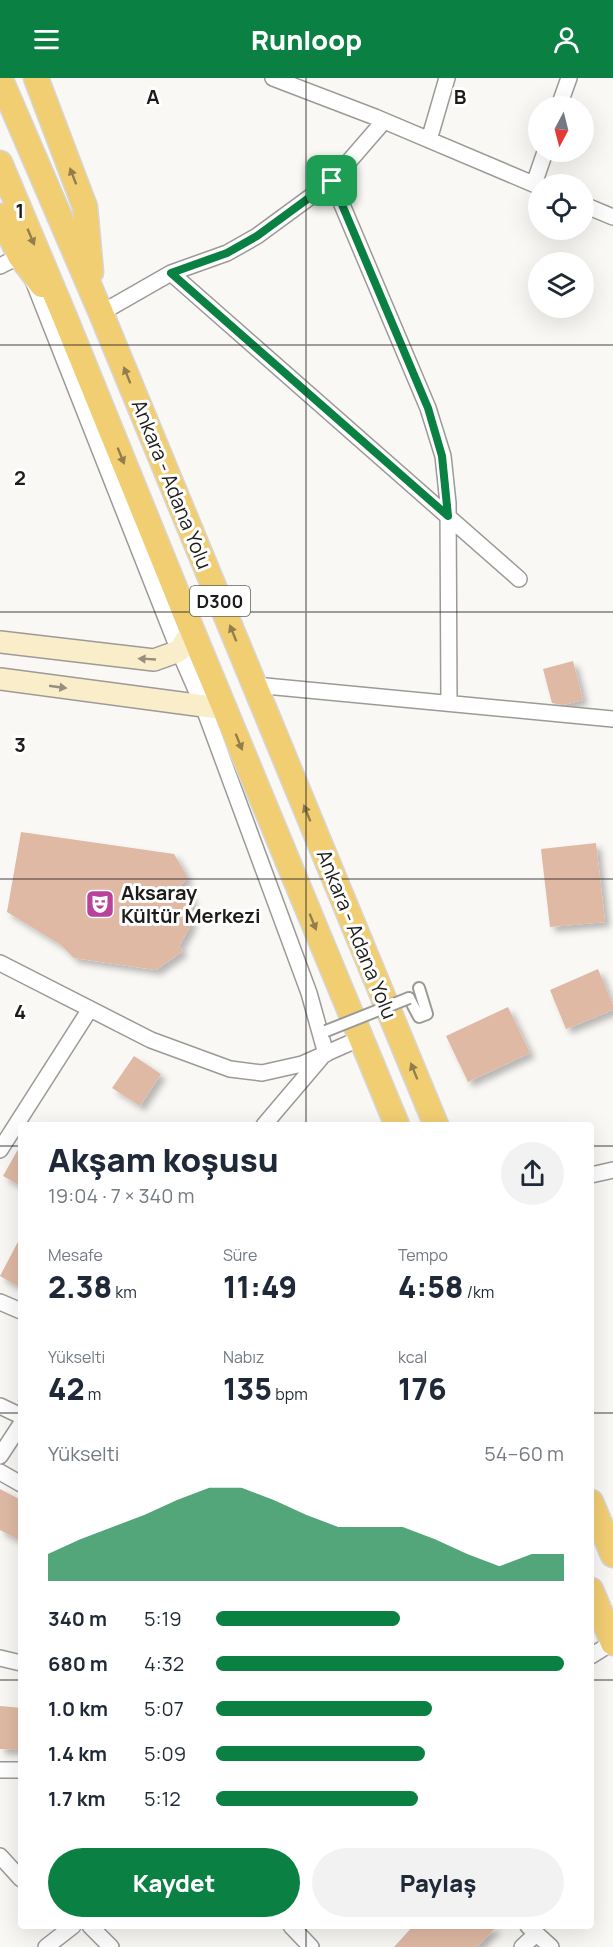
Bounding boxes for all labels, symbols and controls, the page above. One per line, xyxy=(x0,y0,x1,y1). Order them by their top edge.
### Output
text: Runloop xyxy=(251,21,362,58)
icon: menu xyxy=(30,23,63,56)
icon: person xyxy=(550,23,583,56)
text: A xyxy=(146,83,160,110)
text: B xyxy=(454,83,467,110)
north arrow xyxy=(528,96,594,162)
map controls xyxy=(528,96,594,318)
pin xyxy=(306,155,357,206)
icon: arrive xyxy=(315,164,348,197)
one-way arrow xyxy=(68,167,78,185)
button: locate xyxy=(528,174,594,240)
text: 1 xyxy=(16,197,24,224)
one-way arrow xyxy=(26,228,36,246)
button: layers xyxy=(528,252,594,318)
one-way arrow xyxy=(122,365,132,383)
street label: Ankara - Adana Yolu xyxy=(126,395,218,573)
one-way arrow xyxy=(116,447,126,465)
text: 2 xyxy=(14,464,26,491)
road number: D300 xyxy=(190,586,250,616)
one-way arrow xyxy=(228,623,238,641)
one-way arrow xyxy=(137,654,156,663)
one-way arrow xyxy=(49,682,68,691)
text: 3 xyxy=(14,731,26,758)
one-way arrow xyxy=(235,733,244,751)
one-way arrow xyxy=(302,804,311,822)
street label: Ankara - Adana Yolu xyxy=(311,845,403,1023)
place label: Aksaray Kültür Merkezi xyxy=(121,879,261,929)
theatre icon: Aksaray Kültür Merkezi xyxy=(84,888,116,920)
one-way arrow xyxy=(308,914,318,932)
text: 4 xyxy=(14,998,26,1025)
one-way arrow xyxy=(409,1062,418,1080)
text: Akşam koşusu xyxy=(48,1137,279,1182)
button: share xyxy=(501,1142,564,1205)
text: 19:04 · 7 × 340 m xyxy=(48,1182,195,1209)
text: Mesafe xyxy=(48,1244,103,1266)
text: Süre xyxy=(223,1244,257,1266)
text: Tempo xyxy=(398,1244,448,1266)
text: 2.38 xyxy=(48,1266,112,1307)
text: 11:49 xyxy=(223,1266,297,1307)
text: 4:58 xyxy=(398,1266,464,1307)
text: km xyxy=(112,1281,137,1303)
text: /km xyxy=(464,1281,494,1303)
text: Yükselti xyxy=(48,1346,105,1368)
text: Nabız xyxy=(223,1346,265,1368)
text: kcal xyxy=(398,1346,427,1368)
text: 42 xyxy=(48,1368,85,1409)
text: 135 xyxy=(223,1368,272,1409)
text: 176 xyxy=(398,1368,447,1409)
text: m xyxy=(85,1383,101,1405)
text: bpm xyxy=(272,1383,308,1405)
text: Yükselti xyxy=(48,1440,119,1467)
text: 54–60 m xyxy=(484,1440,564,1467)
text: 340 m xyxy=(48,1605,107,1632)
text: 5:19 xyxy=(144,1605,182,1632)
text: 680 m xyxy=(48,1650,108,1677)
text: 4:32 xyxy=(144,1650,184,1677)
text: 1.0 km xyxy=(48,1695,108,1722)
text: 5:07 xyxy=(144,1695,184,1722)
text: 1.4 km xyxy=(48,1740,107,1767)
text: 5:09 xyxy=(144,1740,186,1767)
text: 1.7 km xyxy=(48,1785,105,1812)
text: 5:12 xyxy=(144,1785,181,1812)
button: Kaydet xyxy=(48,1848,300,1917)
button: Paylaş xyxy=(312,1848,564,1917)

